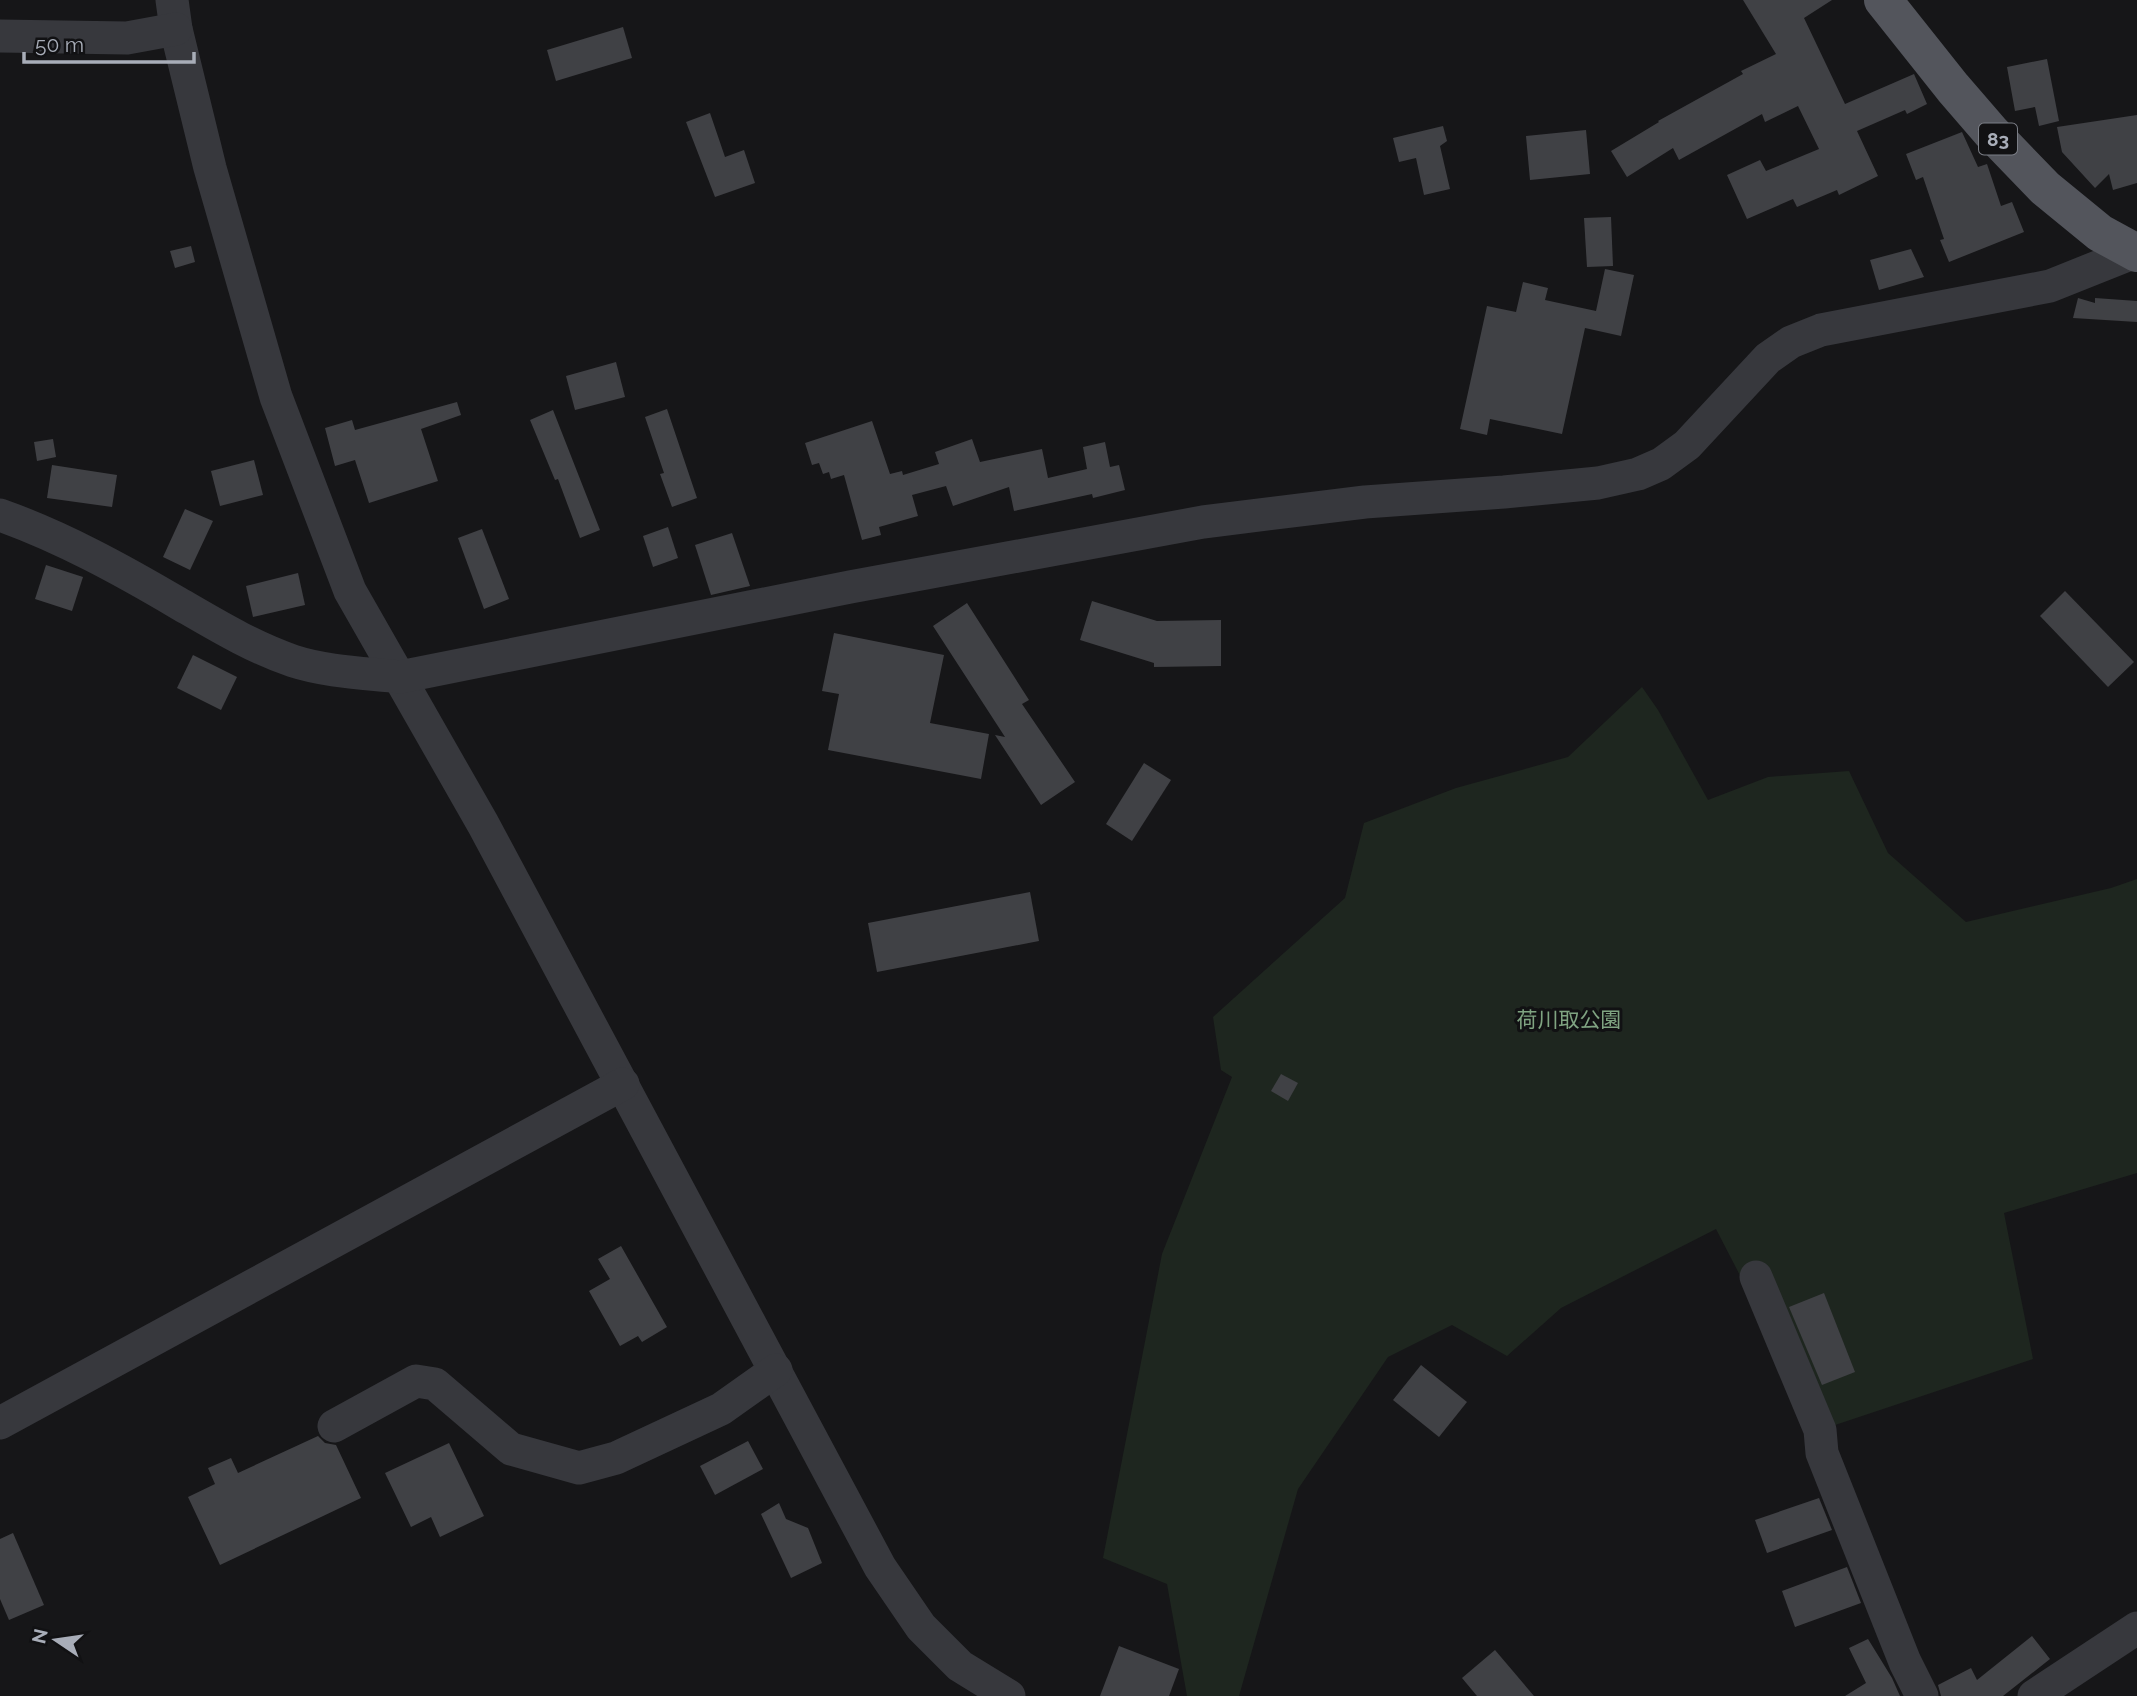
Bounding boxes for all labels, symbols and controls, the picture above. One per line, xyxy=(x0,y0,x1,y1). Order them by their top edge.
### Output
scale bar xyxy=(24,21,194,65)
text: 50 m xyxy=(35,32,84,57)
road number: 83 xyxy=(1979,124,2017,154)
park label: 荷川取公園 xyxy=(1517,1007,1622,1032)
north arrow xyxy=(21,1605,91,1675)
text: N xyxy=(27,1627,52,1646)

